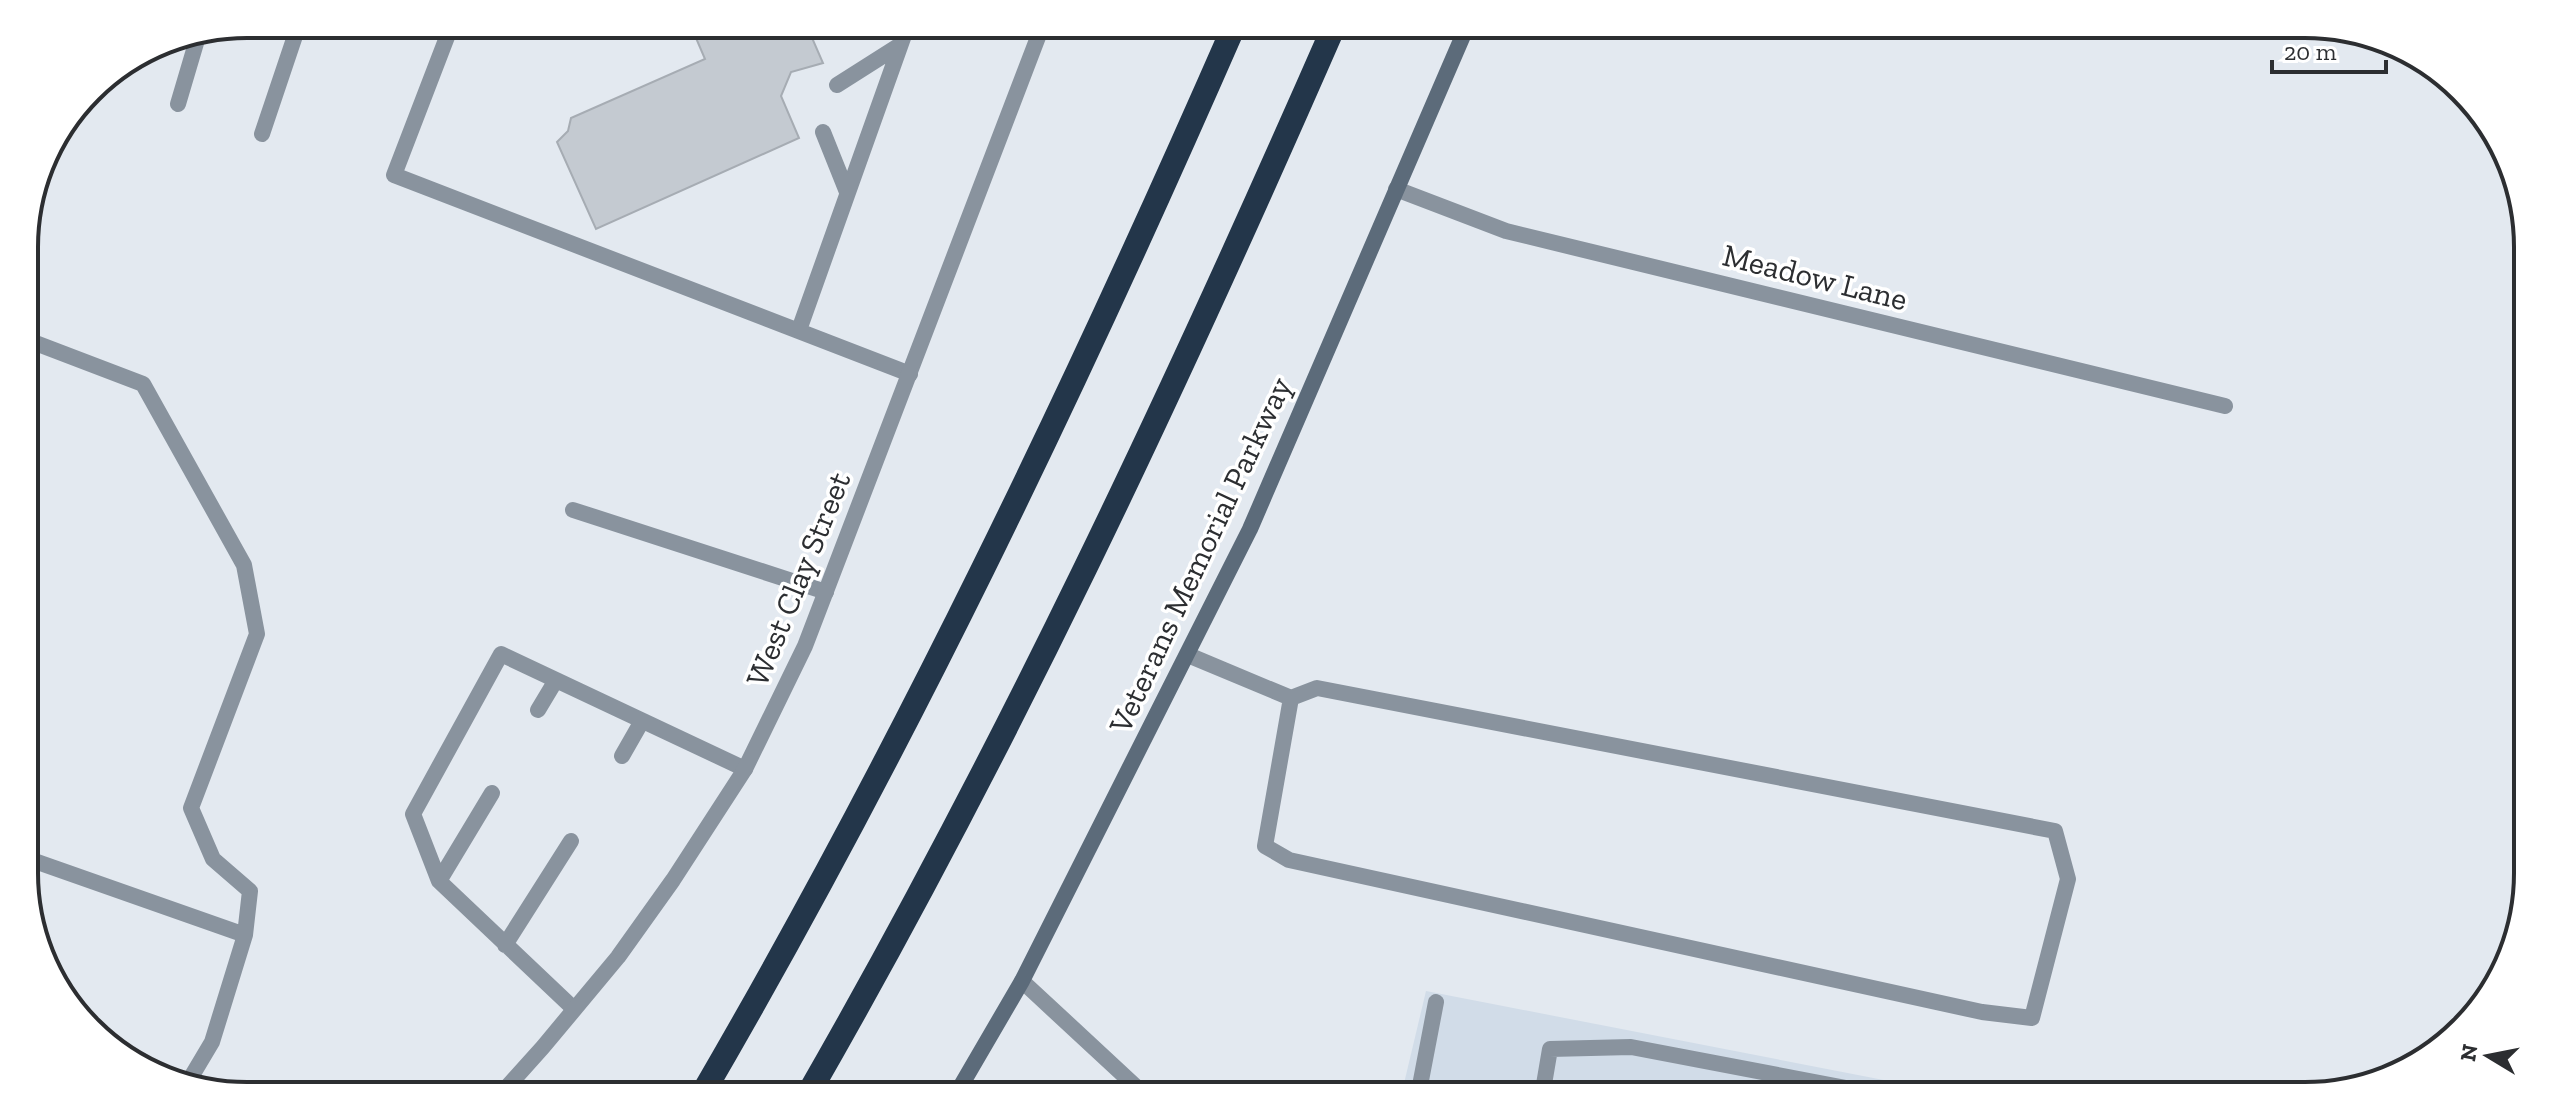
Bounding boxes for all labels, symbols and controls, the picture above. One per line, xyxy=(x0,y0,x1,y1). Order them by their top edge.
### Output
scale bar xyxy=(2272,24,2386,74)
text: 20 m xyxy=(2284,37,2337,66)
street label: Meadow Lane xyxy=(1719,236,1911,318)
street label: Veterans Memorial Parkway xyxy=(1100,370,1300,740)
street label: West Clay Street xyxy=(738,466,858,692)
north arrow xyxy=(2448,1016,2528,1096)
text: N xyxy=(2454,1042,2484,1063)

